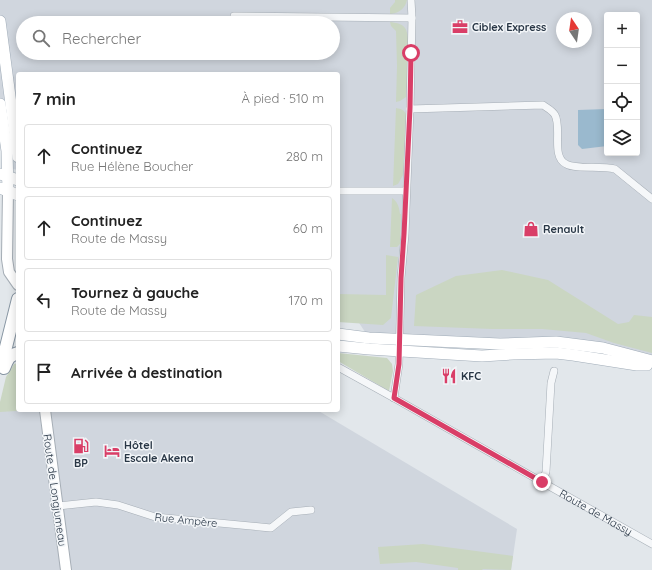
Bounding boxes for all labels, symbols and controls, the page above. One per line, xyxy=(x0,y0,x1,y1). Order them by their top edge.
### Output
north arrow xyxy=(556,12,592,48)
map controls xyxy=(604,12,640,156)
button: + xyxy=(604,12,640,48)
search box xyxy=(16,16,340,60)
office icon: Ciblex Express xyxy=(451,18,469,36)
place label: Ciblex Express xyxy=(472,20,546,34)
icon: search xyxy=(30,27,52,49)
text: Rechercher xyxy=(62,29,141,48)
route start xyxy=(402,44,420,62)
button: − xyxy=(604,48,640,84)
button: locate xyxy=(604,84,640,120)
text: 7 min xyxy=(32,88,76,109)
text: À pied · 510 m xyxy=(241,90,324,106)
button: layers xyxy=(604,120,640,156)
text: Continuez xyxy=(71,139,142,158)
icon: ahead xyxy=(33,145,55,167)
text: 280 m xyxy=(286,148,323,164)
text: Rue Hélène Boucher xyxy=(71,158,193,174)
text: Continuez xyxy=(71,211,142,230)
icon: ahead xyxy=(33,217,55,239)
text: 60 m xyxy=(293,220,323,236)
shop icon: Renault xyxy=(522,220,540,238)
place label: Renault xyxy=(543,222,584,236)
text: Route de Massy xyxy=(71,230,167,246)
text: Tournez à gauche xyxy=(71,283,199,302)
icon: left xyxy=(33,289,55,311)
text: 170 m xyxy=(288,292,323,308)
text: Route de Massy xyxy=(71,302,167,318)
icon: arrive xyxy=(33,361,55,383)
text: Arrivée à destination xyxy=(71,363,223,382)
restaurant icon: KFC xyxy=(440,367,458,385)
place label: KFC xyxy=(461,369,481,383)
street label: Route de Longjumeau xyxy=(40,433,70,547)
fuel station icon: BP xyxy=(72,437,90,455)
place label: Hôtel Escale Akena xyxy=(124,438,194,465)
hotel icon: Hôtel Escale Akena xyxy=(103,442,121,460)
place label: BP xyxy=(74,456,88,470)
route end xyxy=(533,473,551,491)
street label: Route de Massy xyxy=(557,486,635,538)
street label: Rue Ampère xyxy=(154,510,218,530)

